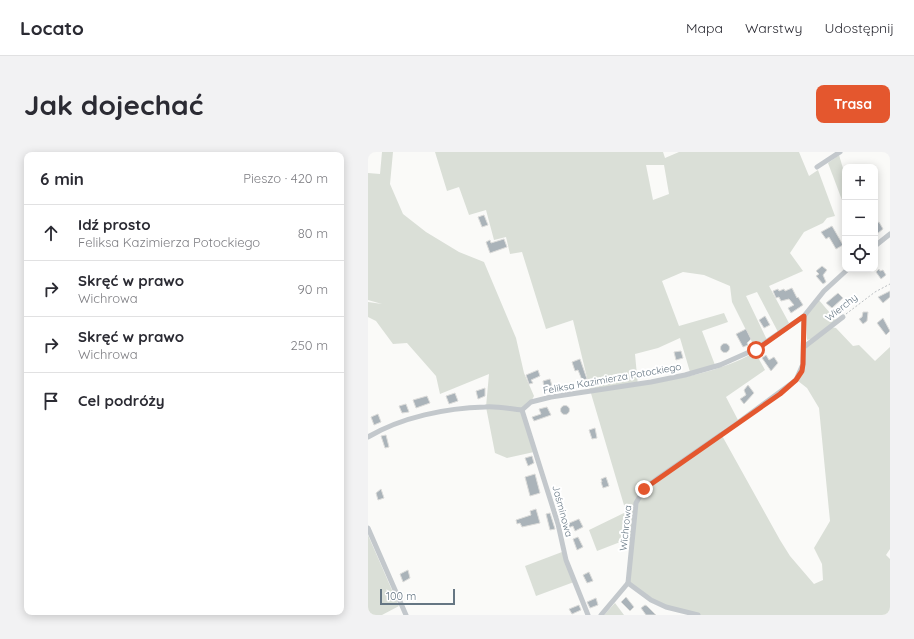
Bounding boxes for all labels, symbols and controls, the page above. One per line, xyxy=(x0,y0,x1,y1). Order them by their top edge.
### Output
text: Locato xyxy=(20,16,84,40)
text: Mapa xyxy=(686,19,723,37)
text: Warstwy xyxy=(745,19,803,37)
text: Udostępnij xyxy=(825,19,894,37)
button: Trasa xyxy=(816,85,890,123)
text: Jak dojechać xyxy=(24,87,203,122)
map controls xyxy=(842,164,878,272)
button: + xyxy=(842,164,878,200)
text: 6 min xyxy=(40,168,84,189)
text: Pieszo · 420 m xyxy=(243,170,328,186)
button: − xyxy=(842,200,878,236)
text: Idź prosto xyxy=(78,215,151,234)
icon: ahead xyxy=(40,222,62,244)
text: 80 m xyxy=(298,225,328,241)
text: Feliksa Kazimierza Potockiego xyxy=(78,234,260,250)
button: locate xyxy=(842,236,878,272)
text: Skręć w prawo xyxy=(78,271,184,290)
icon: right xyxy=(40,278,62,300)
text: 90 m xyxy=(298,281,328,297)
text: Wichrowa xyxy=(78,290,138,306)
street label: Wierchy xyxy=(823,291,860,324)
text: Skręć w prawo xyxy=(78,327,184,346)
icon: right xyxy=(40,334,62,356)
text: 250 m xyxy=(291,337,328,353)
route start xyxy=(747,341,765,359)
text: Wichrowa xyxy=(78,346,138,362)
street label: Feliksa Kazimierza Potockiego xyxy=(542,360,682,397)
icon: arrive xyxy=(40,390,62,412)
text: Cel podróży xyxy=(78,391,165,410)
route end xyxy=(635,480,653,498)
street label: Jaśminowa xyxy=(549,484,576,538)
street label: Wichrowa xyxy=(617,505,634,552)
scale bar xyxy=(380,587,455,606)
text: 100 m xyxy=(386,589,416,603)

